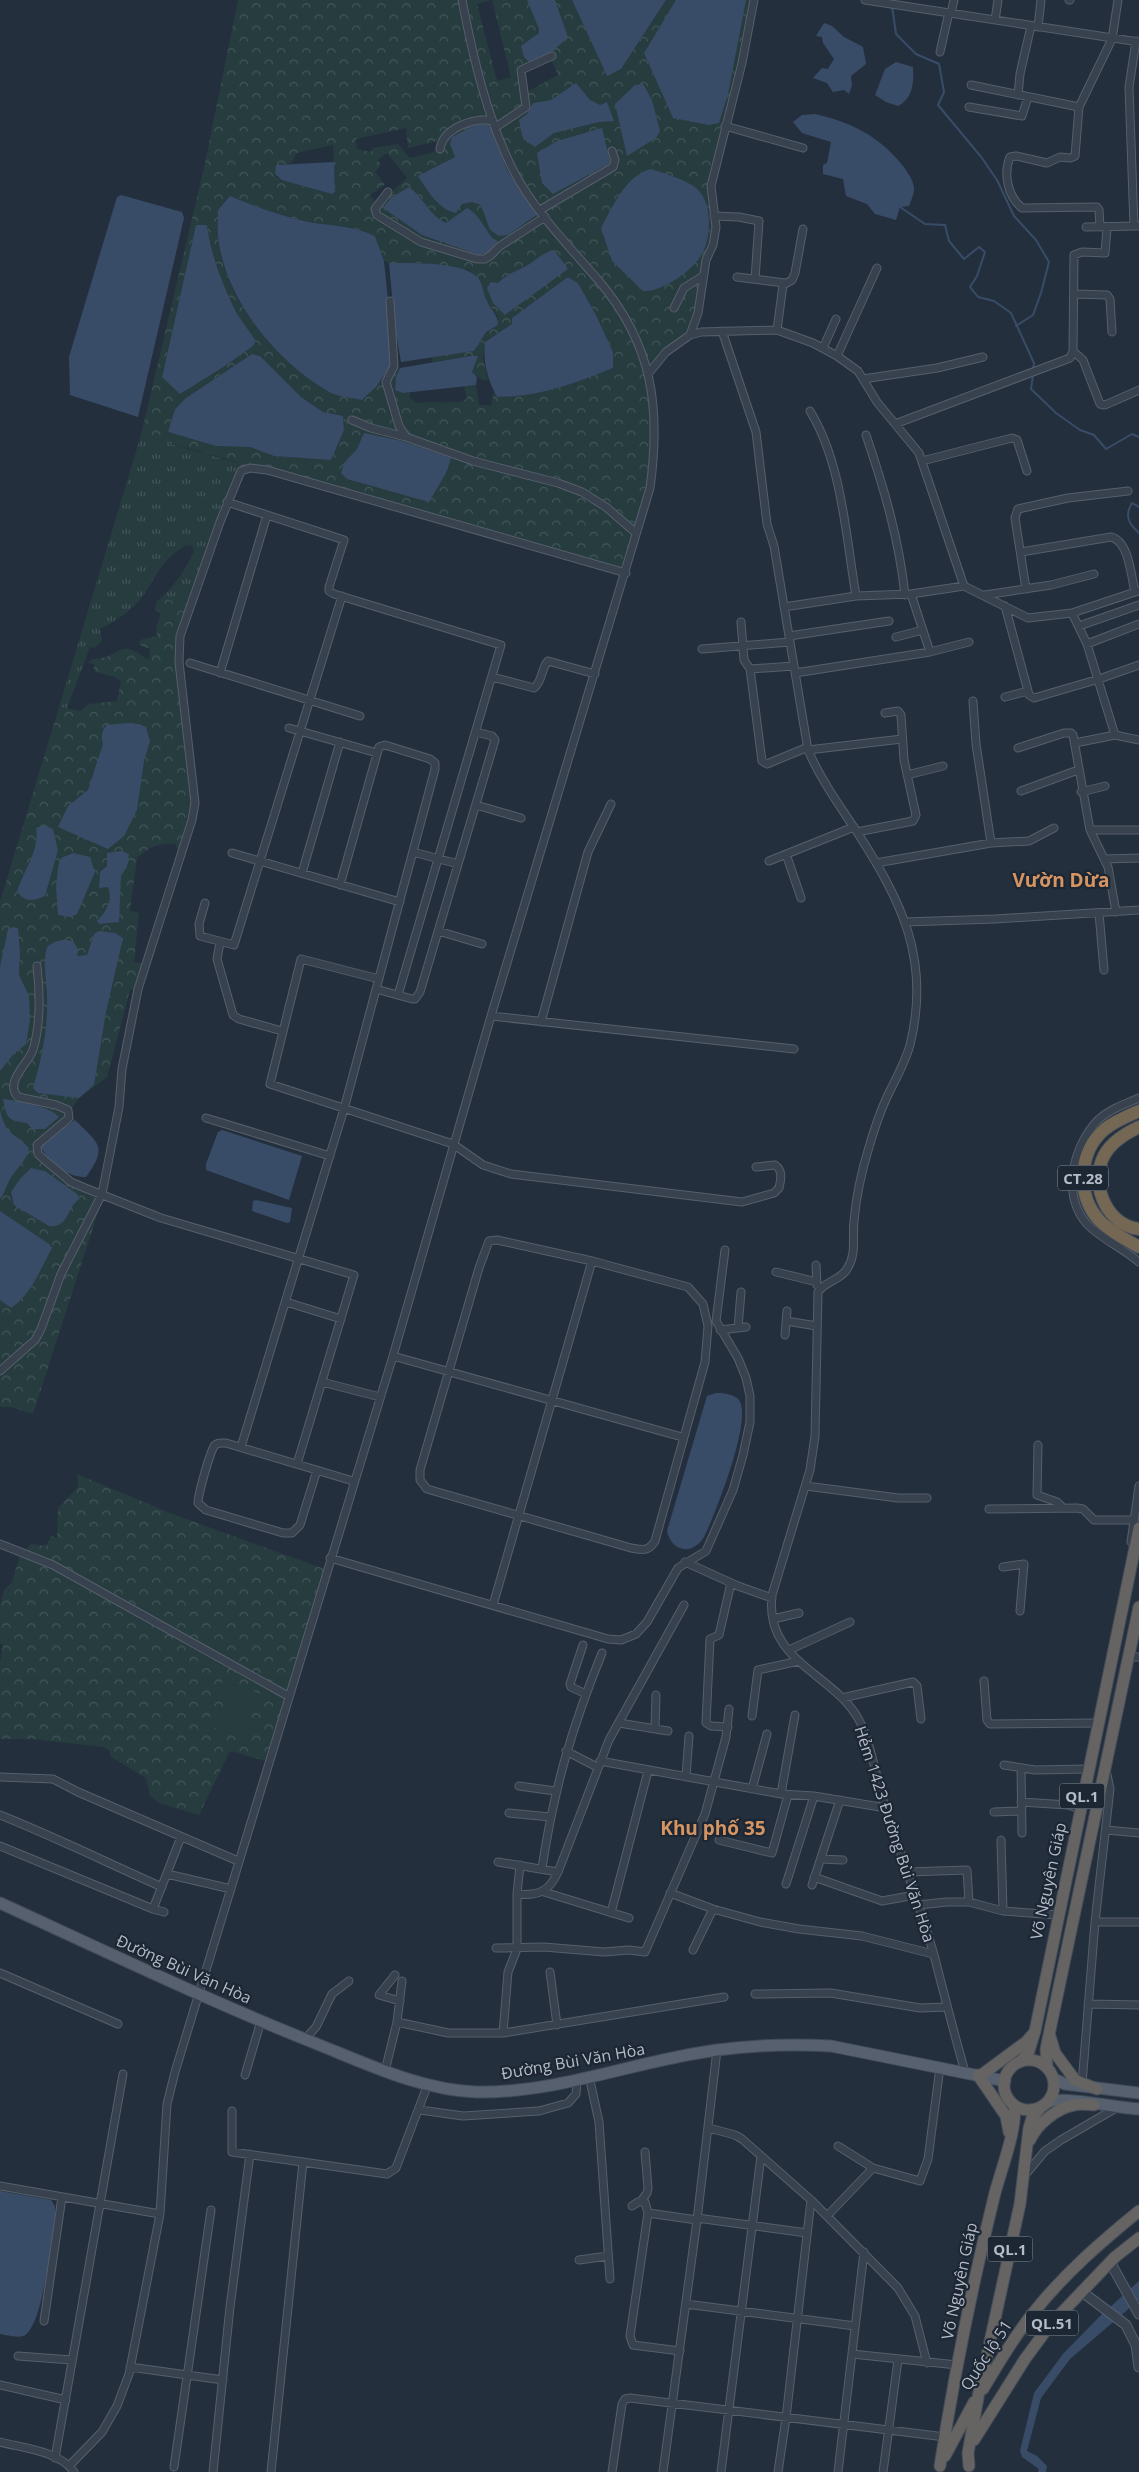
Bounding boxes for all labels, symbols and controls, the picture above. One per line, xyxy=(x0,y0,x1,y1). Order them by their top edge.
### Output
district label: Vườn Dừa xyxy=(1012,867,1110,893)
road number: CT.28 xyxy=(1058,1166,1108,1190)
street label: Hẻm 1423 Đường Bùi Văn Hòa xyxy=(850,1723,940,1945)
road number: QL.1 xyxy=(1060,1784,1104,1808)
district label: Khu phố 35 xyxy=(660,1815,766,1841)
street label: Võ Nguyên Giáp xyxy=(1025,1820,1071,1942)
street label: Đường Bùi Văn Hòa xyxy=(113,1929,255,2009)
street label: Đường Bùi Văn Hòa xyxy=(499,2038,647,2084)
street label: Võ Nguyên Giáp xyxy=(936,2220,982,2342)
road number: QL.1 xyxy=(988,2236,1032,2262)
road number: QL.51 xyxy=(1026,2310,1078,2336)
street label: Quốc lộ 51 xyxy=(955,2316,1017,2394)

